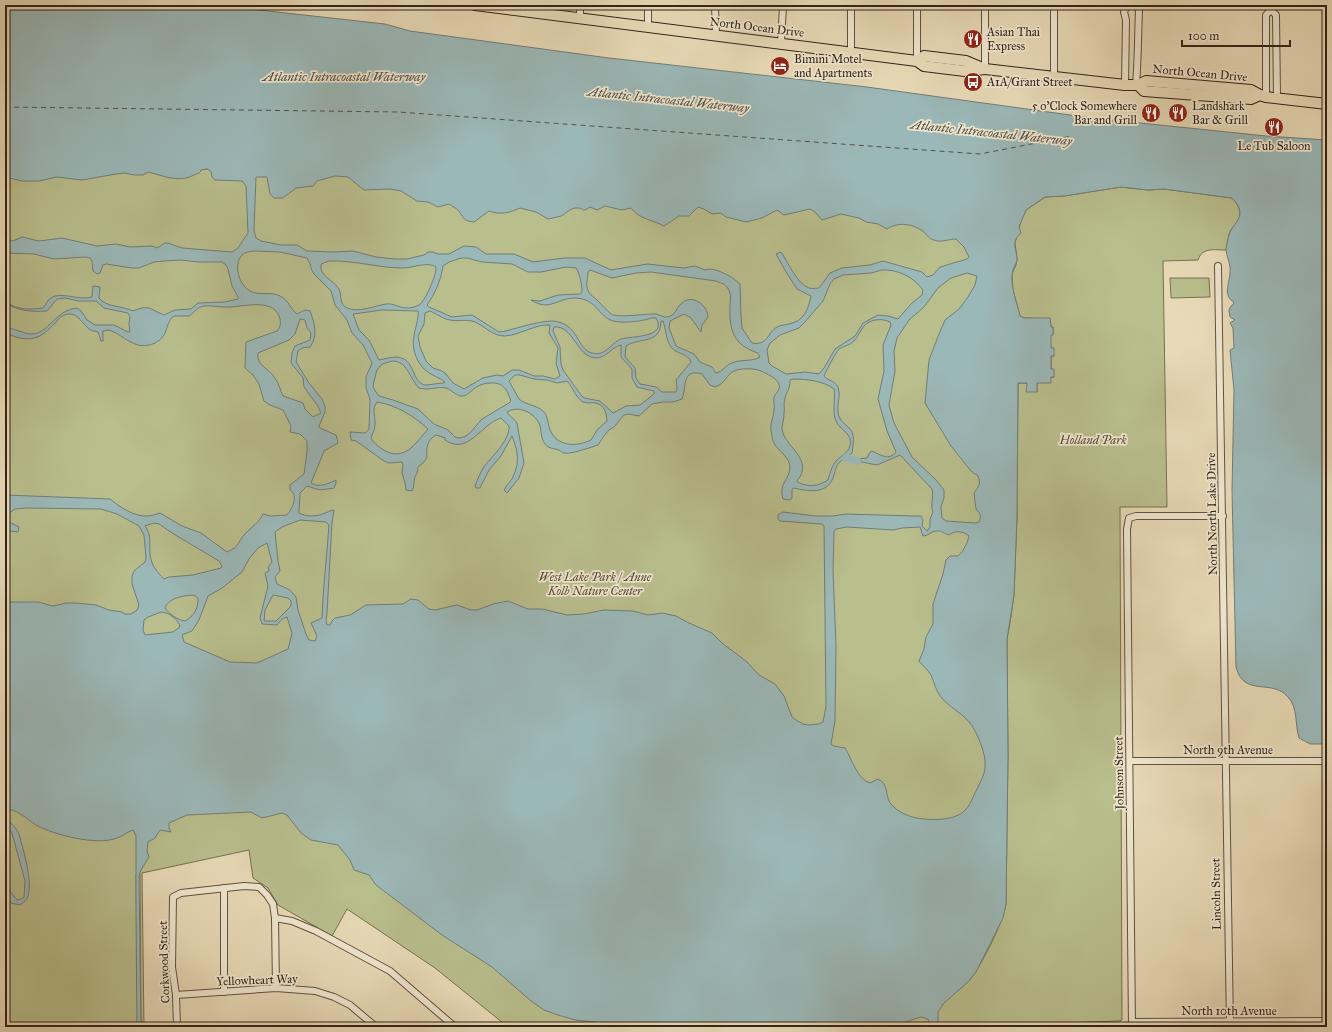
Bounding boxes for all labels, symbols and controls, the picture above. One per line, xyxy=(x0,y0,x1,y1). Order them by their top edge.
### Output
street label: North Ocean Drive xyxy=(709,14,805,40)
scale bar xyxy=(1182,22,1290,48)
place label: Asian Thai Express xyxy=(986,25,1041,53)
restaurant icon: Asian Thai Express xyxy=(962,28,984,50)
text: 100 m xyxy=(1188,29,1219,43)
place label: Bimini Motel and Apartments xyxy=(794,52,872,80)
hotel icon: Bimini Motel and Apartments xyxy=(769,55,791,77)
street label: North Ocean Drive xyxy=(1152,62,1248,84)
water label: Atlantic Intracoastal Waterway xyxy=(261,69,427,85)
bus stop icon: A1A/Grant Street xyxy=(962,71,984,93)
place label: A1A/Grant Street xyxy=(986,75,1073,89)
water label: Atlantic Intracoastal Waterway xyxy=(584,83,751,117)
place label: 5 o'Clock Somewhere Bar and Grill xyxy=(1032,99,1138,127)
place label: Landshark Bar & Grill xyxy=(1192,99,1249,127)
restaurant icon: 5 o'Clock Somewhere Bar and Grill xyxy=(1140,102,1162,124)
restaurant icon: Landshark Bar & Grill xyxy=(1167,102,1189,124)
water label: Atlantic Intracoastal Waterway xyxy=(907,116,1074,150)
restaurant icon: Le Tub Saloon xyxy=(1263,116,1285,138)
place label: Le Tub Saloon xyxy=(1237,139,1311,153)
park label: Holland Park xyxy=(1058,433,1127,447)
street label: North North Lake Drive xyxy=(1204,452,1220,576)
park label: West Lake Park / Anne Kolb Nature Center xyxy=(539,570,652,598)
street label: Johnson Street xyxy=(1111,735,1128,812)
street label: North 9th Avenue xyxy=(1183,743,1273,757)
street label: Lincoln Street xyxy=(1208,857,1224,930)
street label: Corkwood Street xyxy=(156,920,172,1004)
street label: Yellowheart Way xyxy=(216,972,298,988)
street label: North 10th Avenue xyxy=(1181,1004,1277,1018)

